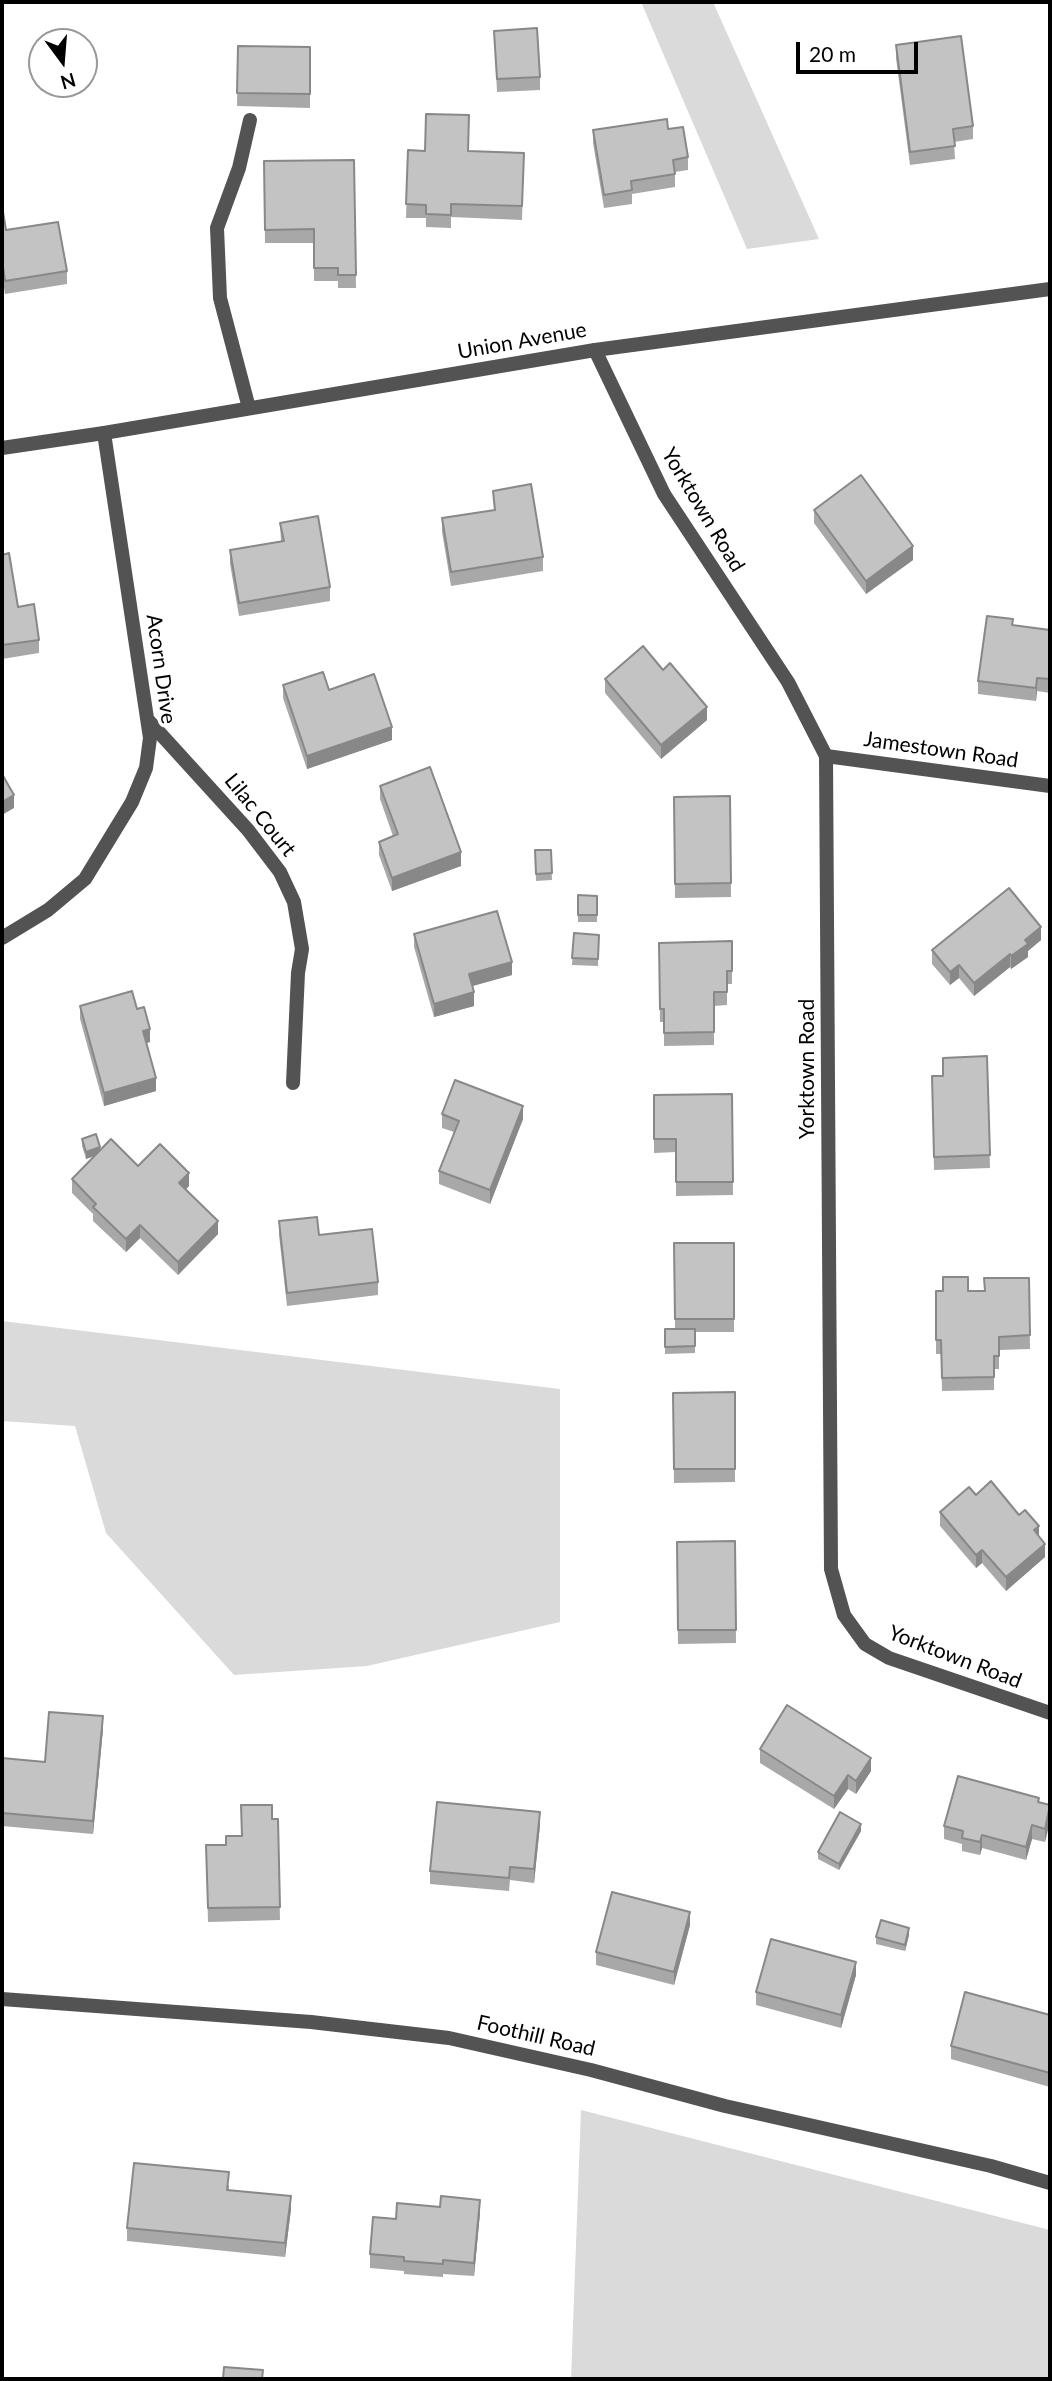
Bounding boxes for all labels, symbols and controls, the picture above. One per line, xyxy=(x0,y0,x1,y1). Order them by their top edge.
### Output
north arrow xyxy=(28,28,98,98)
scale bar xyxy=(800,28,922,72)
text: 20 m xyxy=(809,41,856,66)
text: N xyxy=(58,69,79,95)
street label: Union Avenue xyxy=(456,317,588,365)
street label: Yorktown Road xyxy=(656,443,750,577)
street label: Acorn Drive xyxy=(141,613,181,725)
street label: Jamestown Road xyxy=(862,727,1020,773)
street label: Lilac Court xyxy=(219,769,301,861)
street label: Yorktown Road xyxy=(794,999,820,1139)
street label: Yorktown Road xyxy=(885,1620,1025,1694)
street label: Foothill Road xyxy=(474,2010,598,2062)

